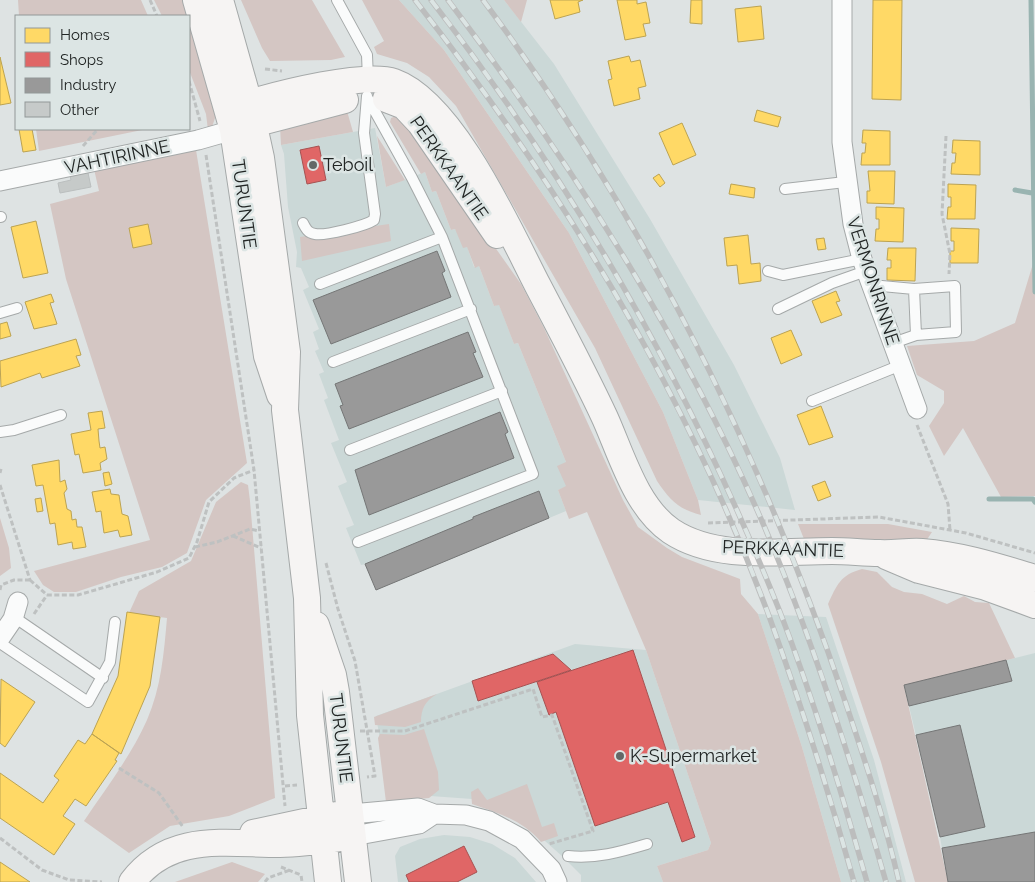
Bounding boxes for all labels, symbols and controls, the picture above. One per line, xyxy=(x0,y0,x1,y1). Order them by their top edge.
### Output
legend xyxy=(15,15,190,130)
text: Homes xyxy=(60,26,110,44)
text: Shops xyxy=(60,51,103,69)
text: Industry xyxy=(60,76,116,94)
text: Other xyxy=(60,101,100,119)
street label: PERKKAANTIE xyxy=(406,112,493,224)
street label: VAHTIRINNE xyxy=(62,135,171,178)
place label: Teboil xyxy=(323,154,373,175)
street label: TURUNTIE xyxy=(228,158,261,250)
marker: Teboil xyxy=(307,159,319,171)
street label: VERMONRINNE xyxy=(843,214,904,347)
street label: PERKKAANTIE xyxy=(722,536,844,561)
street label: TURUNTIE xyxy=(326,692,357,784)
place label: K-Supermarket xyxy=(630,745,757,766)
marker: K-Supermarket xyxy=(614,750,626,762)

